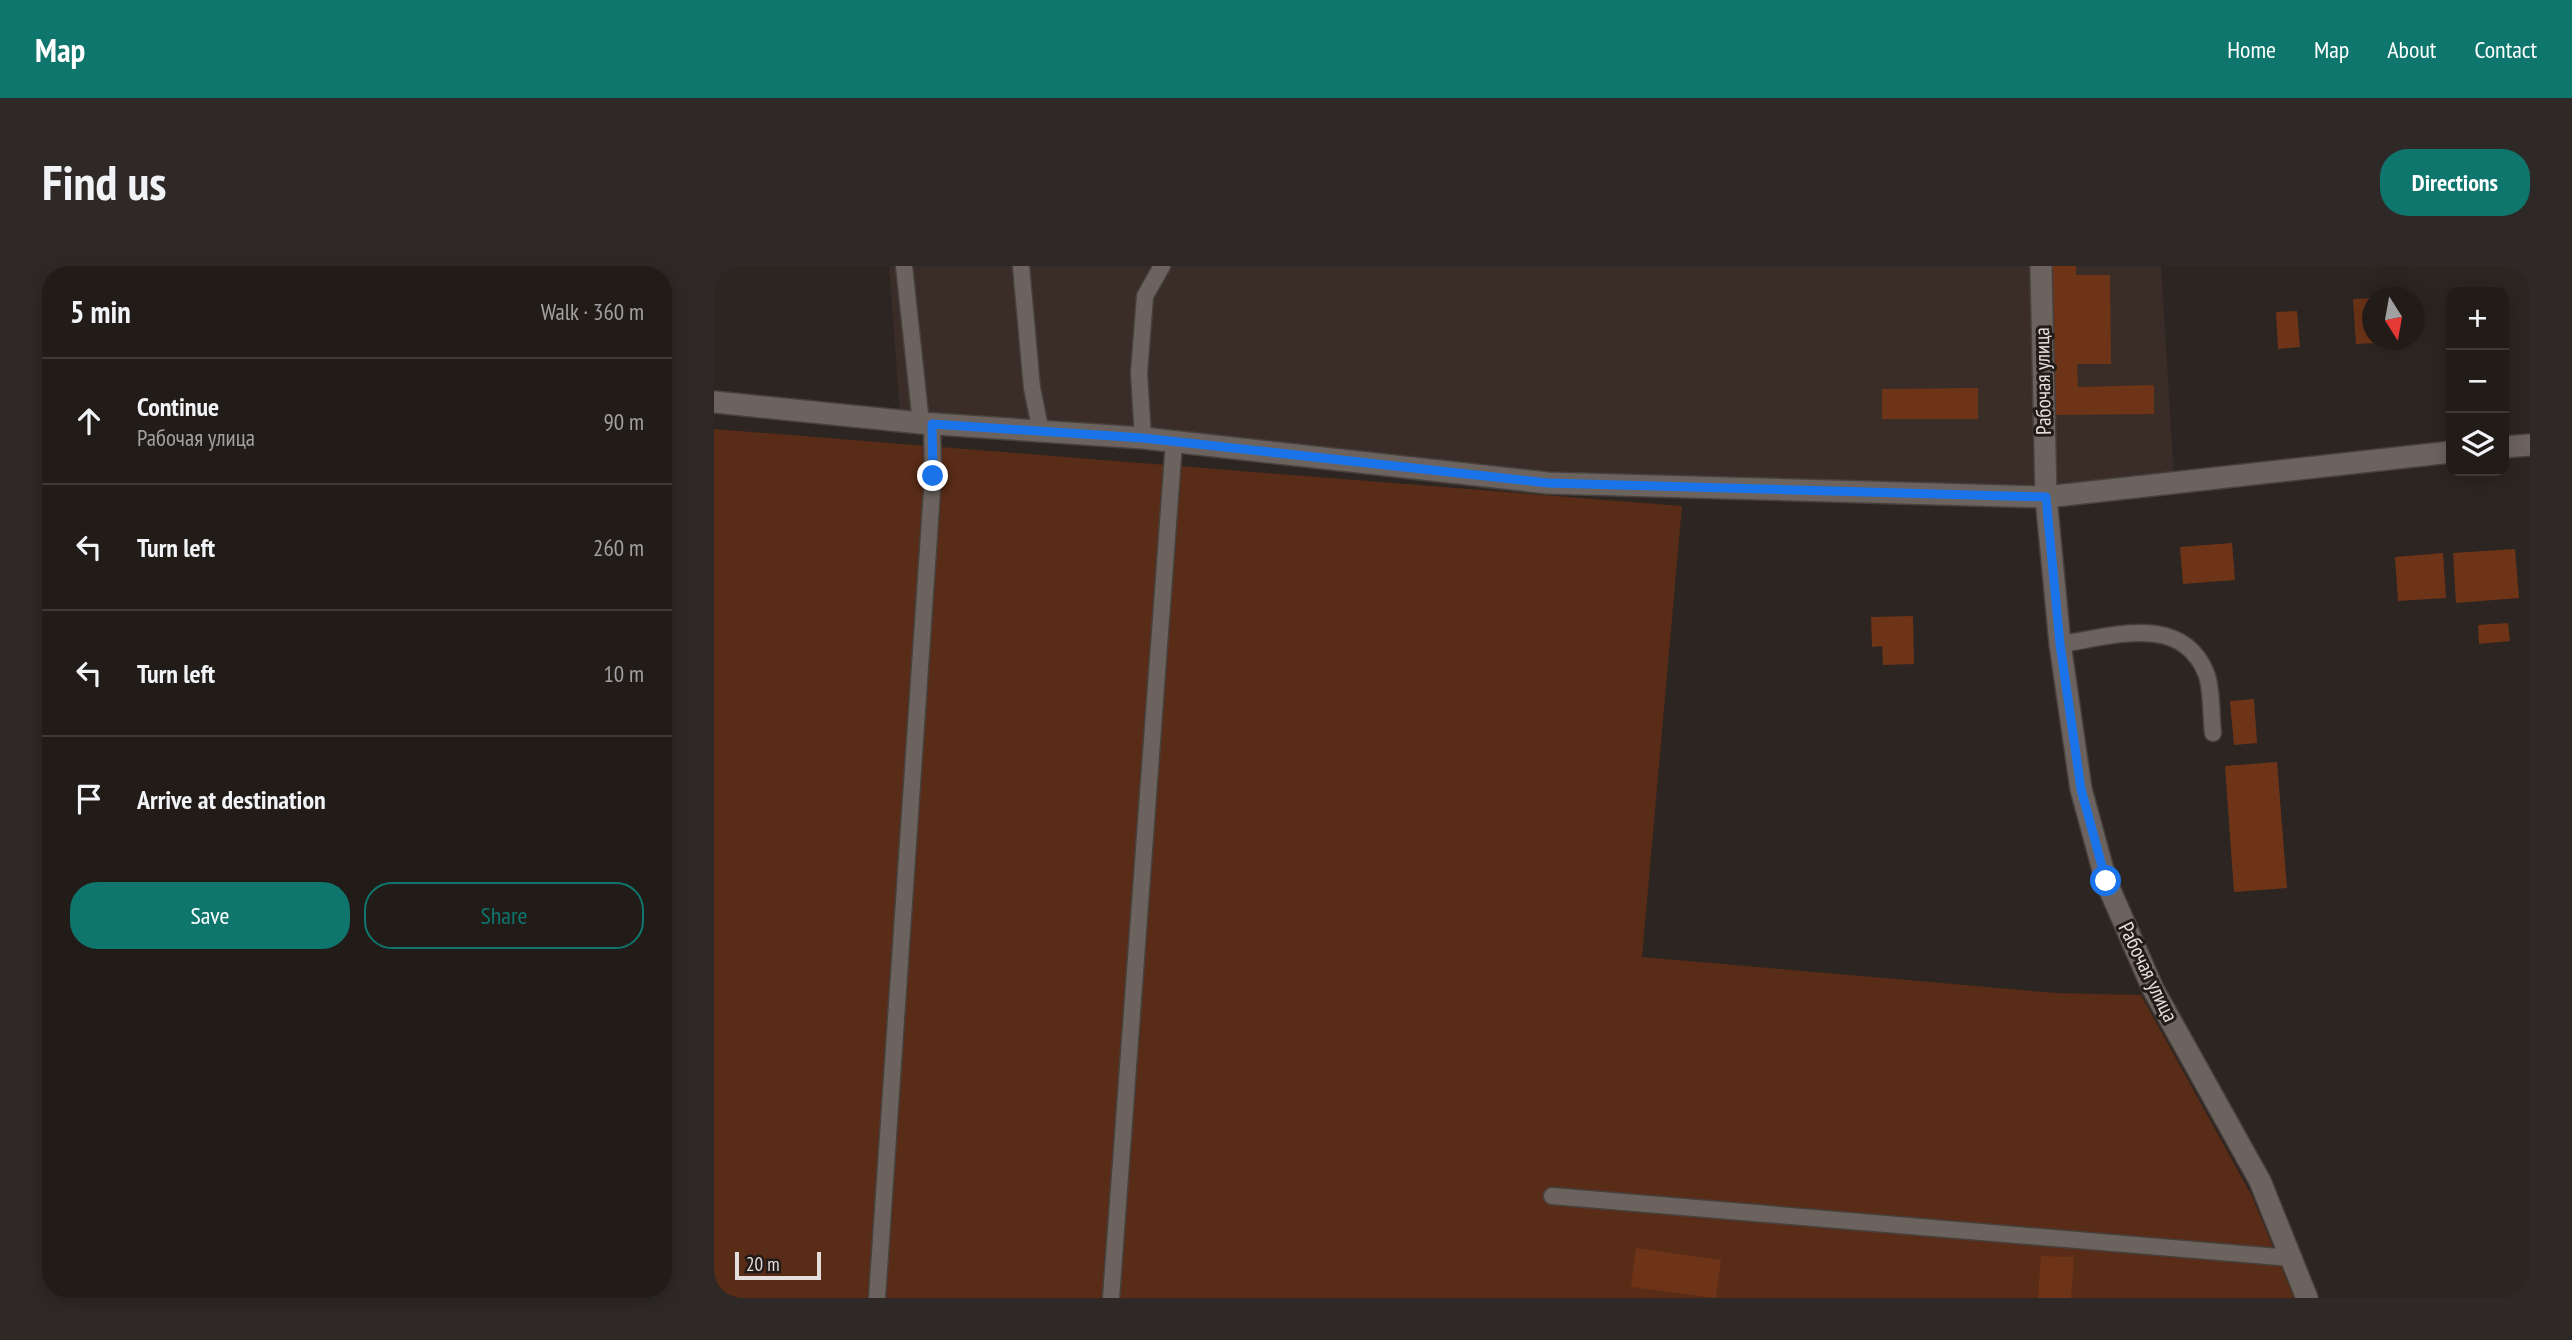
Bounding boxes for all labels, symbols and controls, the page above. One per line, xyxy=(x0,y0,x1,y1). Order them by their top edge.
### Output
text: Map xyxy=(35,28,85,71)
text: Home xyxy=(2227,34,2276,65)
text: Map xyxy=(2314,34,2349,65)
text: About xyxy=(2387,34,2436,65)
text: Contact xyxy=(2474,34,2537,65)
button: Directions xyxy=(2380,149,2530,216)
text: Find us xyxy=(42,150,166,214)
north arrow xyxy=(2362,287,2425,350)
map controls xyxy=(2446,287,2509,476)
button: + xyxy=(2446,287,2509,350)
text: 5 min xyxy=(70,292,131,331)
text: Walk · 360 m xyxy=(541,297,644,326)
street label: Рабочая улица xyxy=(2028,327,2057,435)
button: − xyxy=(2446,350,2509,413)
text: Continue xyxy=(137,390,219,423)
icon: ahead xyxy=(70,402,108,440)
text: 90 m xyxy=(603,407,644,436)
button: layers xyxy=(2446,413,2509,476)
text: Рабочая улица xyxy=(137,423,255,452)
route end xyxy=(917,460,948,491)
icon: left xyxy=(70,528,108,566)
text: Turn left xyxy=(137,531,215,564)
text: 260 m xyxy=(593,533,644,562)
icon: left xyxy=(70,654,108,692)
text: Turn left xyxy=(137,657,215,690)
text: 10 m xyxy=(603,659,644,688)
icon: arrive xyxy=(70,780,108,818)
text: Arrive at destination xyxy=(137,783,326,816)
route start xyxy=(2090,865,2121,896)
button: Save xyxy=(70,882,350,949)
button: Share xyxy=(364,882,644,949)
street label: Рабочая улица xyxy=(2113,917,2184,1026)
scale bar xyxy=(735,1249,821,1281)
text: 20 m xyxy=(746,1252,780,1276)

